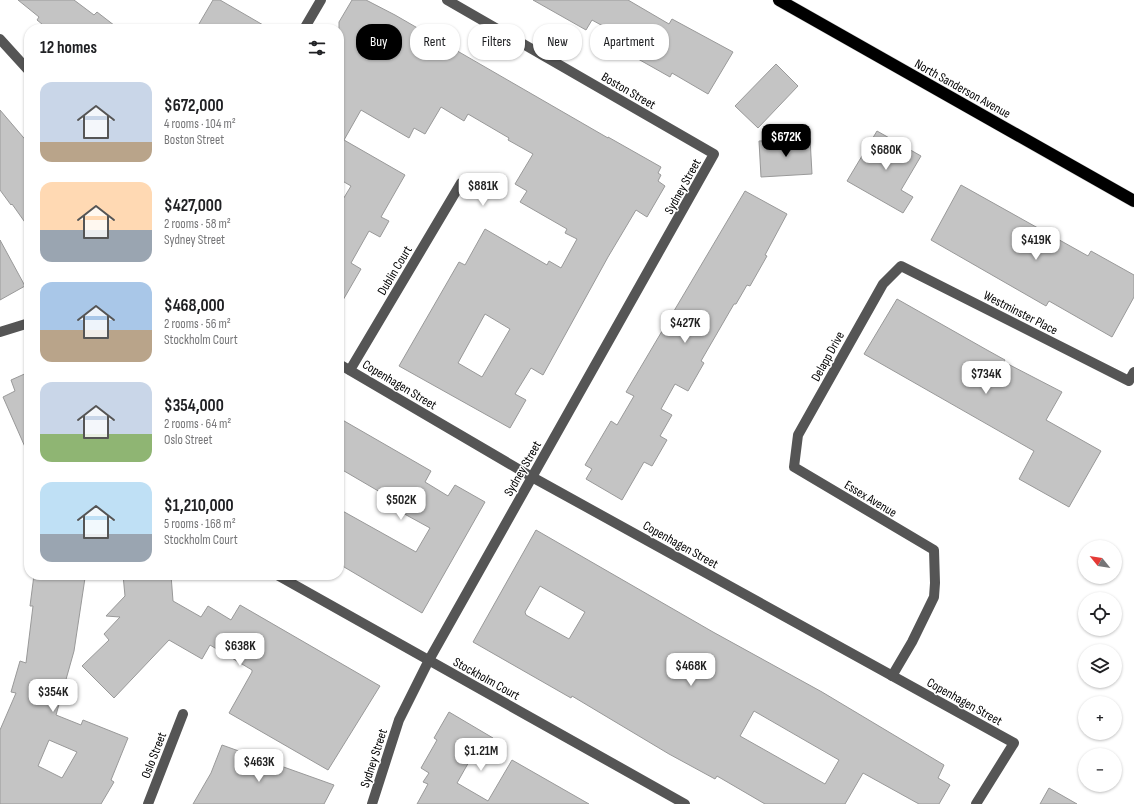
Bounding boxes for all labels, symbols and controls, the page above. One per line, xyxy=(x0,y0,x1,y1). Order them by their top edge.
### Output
chip: Buy xyxy=(356,24,402,60)
chip: Rent xyxy=(410,24,460,60)
chip: Filters xyxy=(468,24,525,60)
chip: New xyxy=(533,24,582,60)
chip: Apartment xyxy=(590,24,669,60)
icon: filters xyxy=(306,37,328,59)
text: 12 homes xyxy=(40,38,97,58)
street label: North Sanderson Avenue xyxy=(912,56,1013,122)
street label: Boston Street xyxy=(598,69,659,113)
text: $672,000 xyxy=(164,96,224,116)
icon: home xyxy=(72,98,120,146)
text: 4 rooms · 104 m² xyxy=(164,116,236,132)
pin: $672K xyxy=(758,124,814,158)
text: $672K xyxy=(771,129,801,145)
text: Boston Street xyxy=(164,132,224,148)
pin: $680K xyxy=(858,137,914,171)
text: $680K xyxy=(870,142,902,158)
street label: Sydney Street xyxy=(661,156,705,217)
pin: $881K xyxy=(455,173,511,207)
text: $881K xyxy=(468,178,498,194)
text: $427,000 xyxy=(164,196,222,216)
icon: home xyxy=(72,198,120,246)
text: 2 rooms · 58 m² xyxy=(164,216,231,232)
pin: $419K xyxy=(1008,227,1064,261)
text: Sydney Street xyxy=(164,232,225,248)
text: $419K xyxy=(1021,232,1051,248)
street label: Dublin Court xyxy=(374,243,416,298)
street label: Westminster Place xyxy=(981,287,1060,338)
text: $468,000 xyxy=(164,296,225,316)
icon: home xyxy=(72,298,120,346)
pin: $427K xyxy=(657,310,713,344)
text: $427K xyxy=(670,315,700,331)
text: 2 rooms · 56 m² xyxy=(164,316,231,332)
street label: Delapp Drive xyxy=(808,329,848,384)
text: Stockholm Court xyxy=(164,332,238,348)
street label: Copenhagen Street xyxy=(359,356,440,413)
pin: $734K xyxy=(958,361,1014,395)
text: $734K xyxy=(971,366,1001,382)
text: $354,000 xyxy=(164,396,224,416)
icon: home xyxy=(72,398,120,446)
text: 2 rooms · 64 m² xyxy=(164,416,231,432)
text: Oslo Street xyxy=(164,432,212,448)
street label: Sydney Street xyxy=(501,438,545,499)
street label: Essex Avenue xyxy=(841,477,900,521)
pin: $502K xyxy=(373,487,429,521)
text: $502K xyxy=(386,492,416,508)
text: $1,210,000 xyxy=(164,496,234,516)
icon: home xyxy=(72,498,120,546)
text: 5 rooms · 168 m² xyxy=(164,516,236,532)
street label: Copenhagen Street xyxy=(640,518,721,572)
text: Stockholm Court xyxy=(164,532,238,548)
north arrow xyxy=(1078,540,1122,584)
map controls xyxy=(1078,540,1122,792)
button: locate xyxy=(1078,592,1122,636)
pin: $638K xyxy=(212,633,268,667)
text: $638K xyxy=(224,638,256,654)
button: layers xyxy=(1078,644,1122,688)
pin: $468K xyxy=(663,653,719,687)
street label: Stockholm Court xyxy=(450,654,523,704)
text: $468K xyxy=(675,658,707,674)
street label: Copenhagen Street xyxy=(924,675,1005,729)
pin: $354K xyxy=(25,679,81,713)
text: $354K xyxy=(38,684,68,700)
button: + xyxy=(1078,696,1122,740)
street label: Sydney Street xyxy=(357,727,391,790)
street label: Oslo Street xyxy=(138,730,170,781)
pin: $1.21M xyxy=(448,738,514,772)
text: $1.21M xyxy=(464,743,498,759)
button: − xyxy=(1078,748,1122,792)
pin: $463K xyxy=(231,749,287,783)
text: $463K xyxy=(243,754,275,770)

